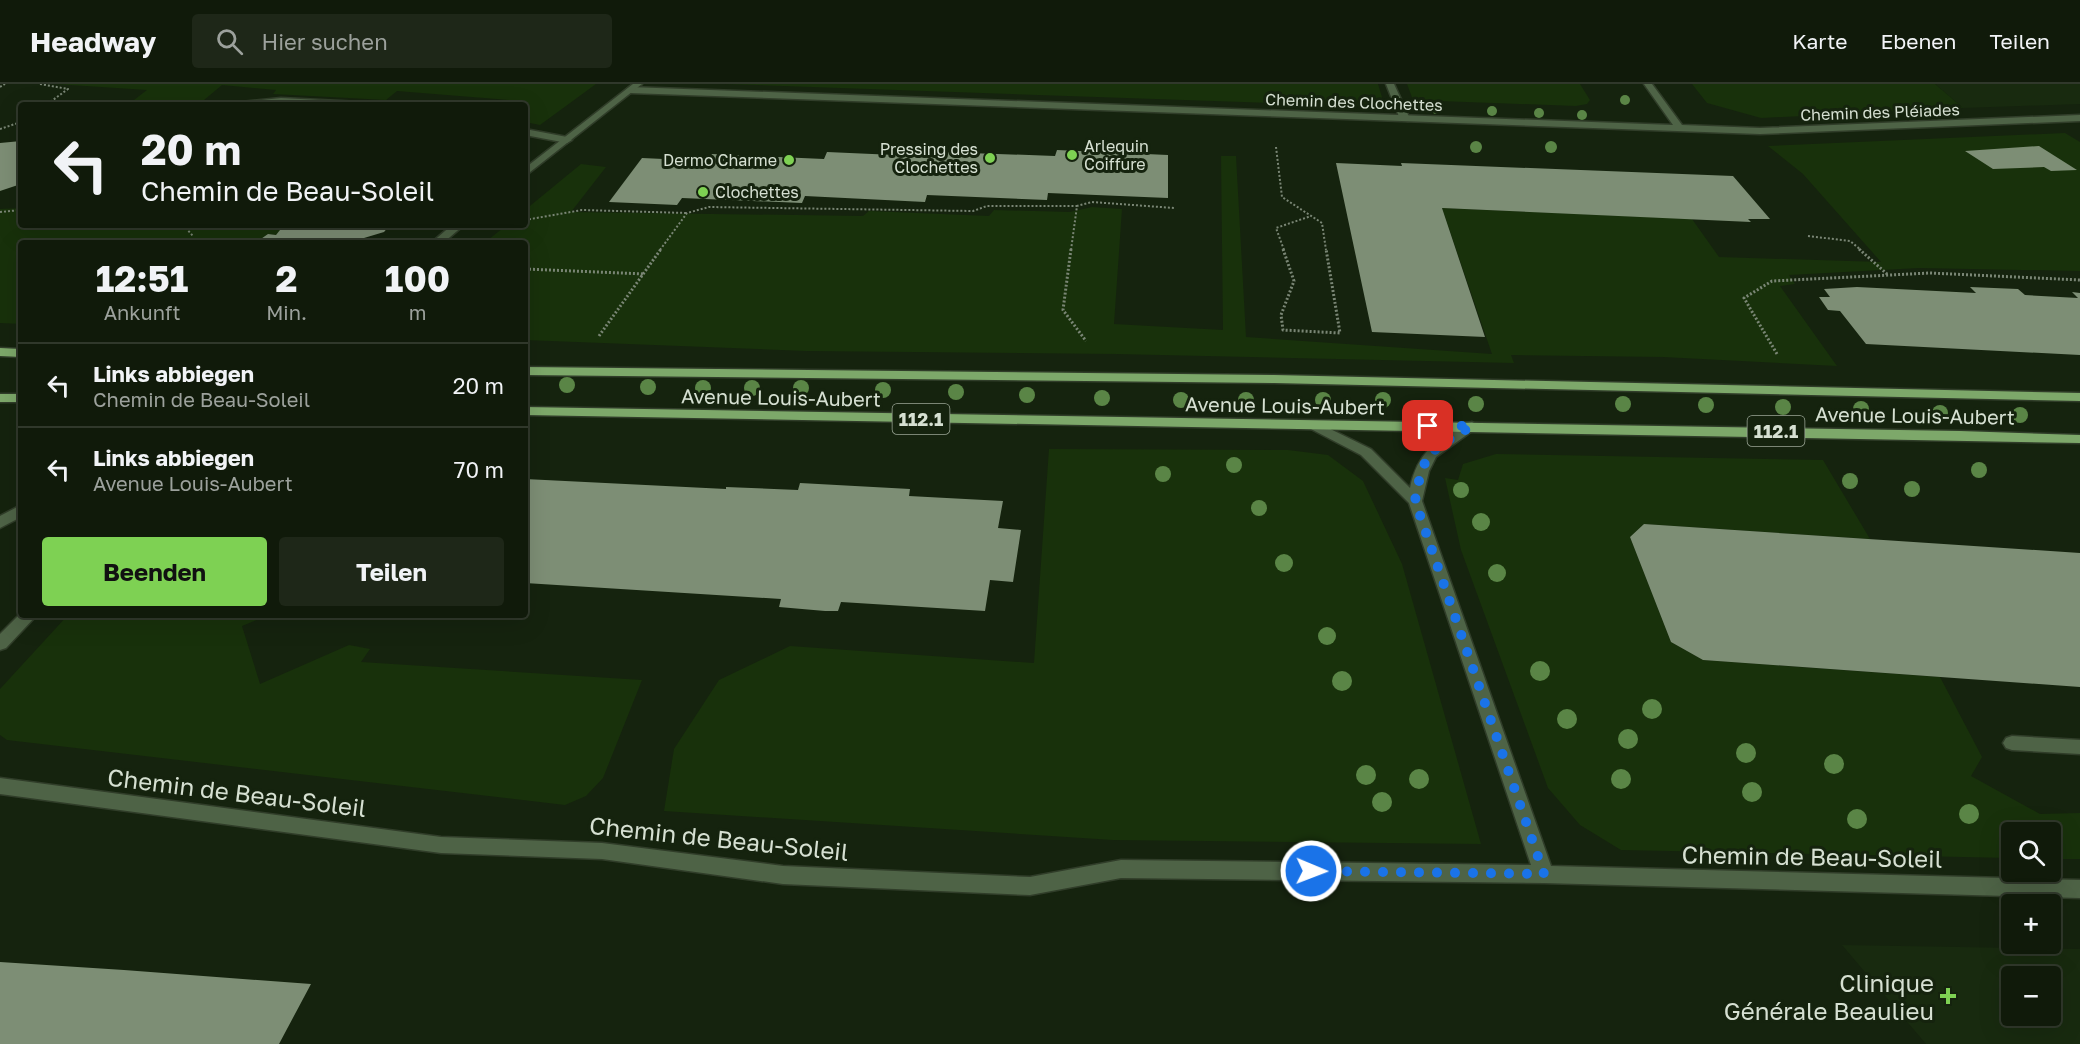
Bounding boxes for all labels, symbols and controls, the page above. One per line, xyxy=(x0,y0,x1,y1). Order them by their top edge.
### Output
search box xyxy=(192,14,612,68)
text: Headway xyxy=(30,25,156,58)
icon: search xyxy=(213,25,246,58)
text: Hier suchen xyxy=(261,28,388,55)
text: Karte xyxy=(1792,28,1848,54)
text: Ebenen xyxy=(1881,28,1956,54)
text: Teilen xyxy=(1989,28,2050,54)
street label: Chemin des Clochettes xyxy=(1265,89,1443,115)
street label: Chemin des Pléiades xyxy=(1800,99,1960,125)
text: 20 m xyxy=(141,124,241,174)
icon: left xyxy=(42,126,120,204)
place label: Arlequin Coiffure xyxy=(1084,136,1149,174)
place label: Pressing des Clochettes xyxy=(880,139,978,177)
marker: Arlequin Coiffure xyxy=(1065,148,1079,162)
place label: Dermo Charme xyxy=(663,150,777,170)
marker: Pressing des Clochettes xyxy=(983,151,997,165)
marker: Dermo Charme xyxy=(782,153,796,167)
text: Chemin de Beau-Soleil xyxy=(141,175,434,207)
place label: Clochettes xyxy=(715,182,799,202)
marker: Clochettes xyxy=(696,185,710,199)
text: 12:51 xyxy=(96,257,188,300)
text: 2 xyxy=(276,257,298,300)
text: 100 xyxy=(385,257,450,300)
text: Ankunft xyxy=(104,300,181,324)
text: Min. xyxy=(266,300,307,324)
text: m xyxy=(409,300,426,324)
text: Links abbiegen xyxy=(93,360,254,387)
icon: left xyxy=(42,369,75,402)
text: 20 m xyxy=(453,372,504,399)
street label: Avenue Louis-Aubert xyxy=(681,383,881,411)
text: Chemin de Beau-Soleil xyxy=(93,387,310,411)
street label: Avenue Louis-Aubert xyxy=(1185,391,1385,419)
pin xyxy=(1402,400,1453,451)
street label: Avenue Louis-Aubert xyxy=(1815,401,2015,429)
road number: 112.1 xyxy=(892,404,950,434)
icon: arrive xyxy=(1411,409,1444,442)
road number: 112.1 xyxy=(1748,416,1804,446)
text: Links abbiegen xyxy=(93,444,254,471)
icon: left xyxy=(42,453,75,486)
text: 70 m xyxy=(454,456,504,483)
text: Avenue Louis-Aubert xyxy=(93,471,293,495)
button: Beenden xyxy=(42,537,267,606)
button: Teilen xyxy=(279,537,504,606)
street label: Chemin de Beau-Soleil xyxy=(106,762,368,822)
street label: Chemin de Beau-Soleil xyxy=(588,810,850,866)
map controls xyxy=(2001,822,2061,1026)
button: search xyxy=(2001,822,2061,882)
position arrow xyxy=(1279,839,1343,903)
street label: Chemin de Beau-Soleil xyxy=(1681,839,1943,873)
button: + xyxy=(2001,894,2061,954)
button: − xyxy=(2001,966,2061,1026)
place label: Clinique Générale Beaulieu xyxy=(1724,968,1934,1025)
marker: Clinique Générale Beaulieu xyxy=(1939,987,1957,1005)

